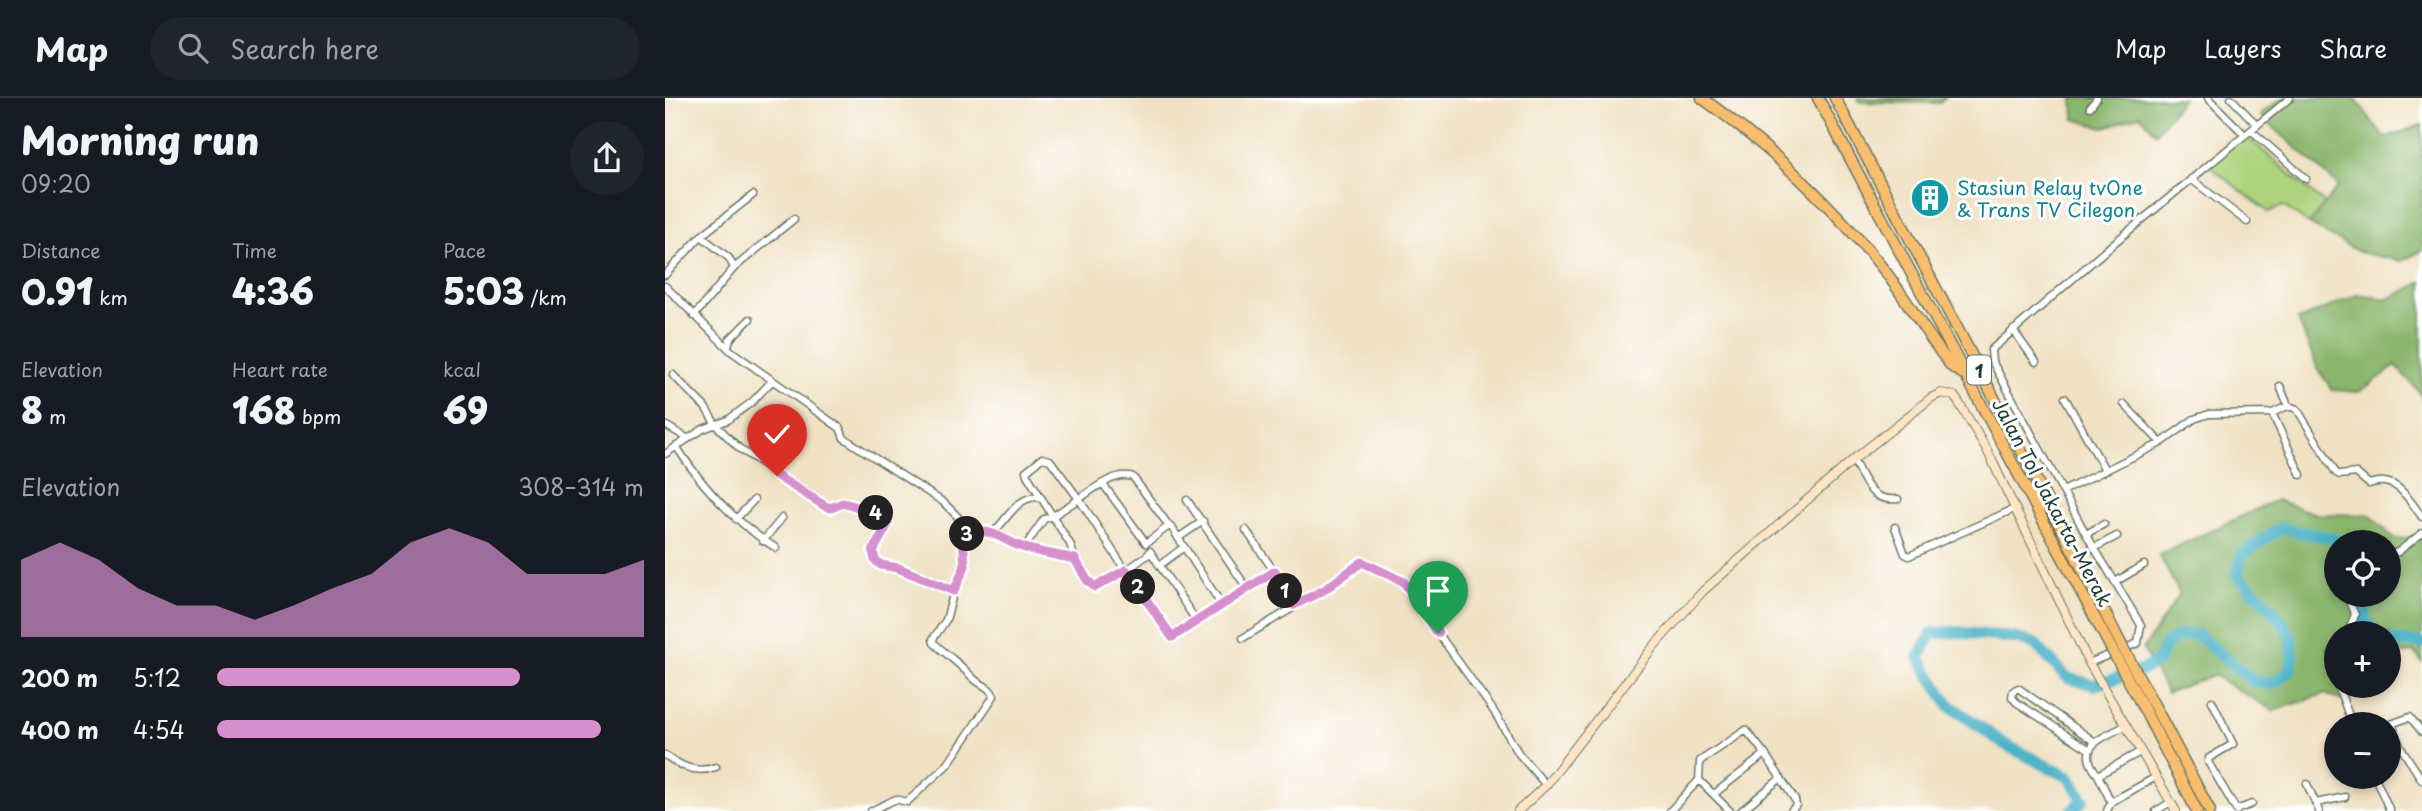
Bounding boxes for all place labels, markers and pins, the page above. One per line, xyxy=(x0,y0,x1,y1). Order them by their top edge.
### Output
place label: Stasiun Relay tvOne & Trans TV Cilegon xyxy=(1957,173,2143,223)
building icon: Stasiun Relay tvOne & Trans TV Cilegon xyxy=(1909,177,1951,219)
pin xyxy=(747,404,807,476)
pin: 4 xyxy=(859,496,893,530)
pin: 3 xyxy=(949,516,985,551)
pin xyxy=(1408,561,1468,633)
pin: 2 xyxy=(1121,570,1155,604)
pin: 1 xyxy=(1267,574,1303,608)

